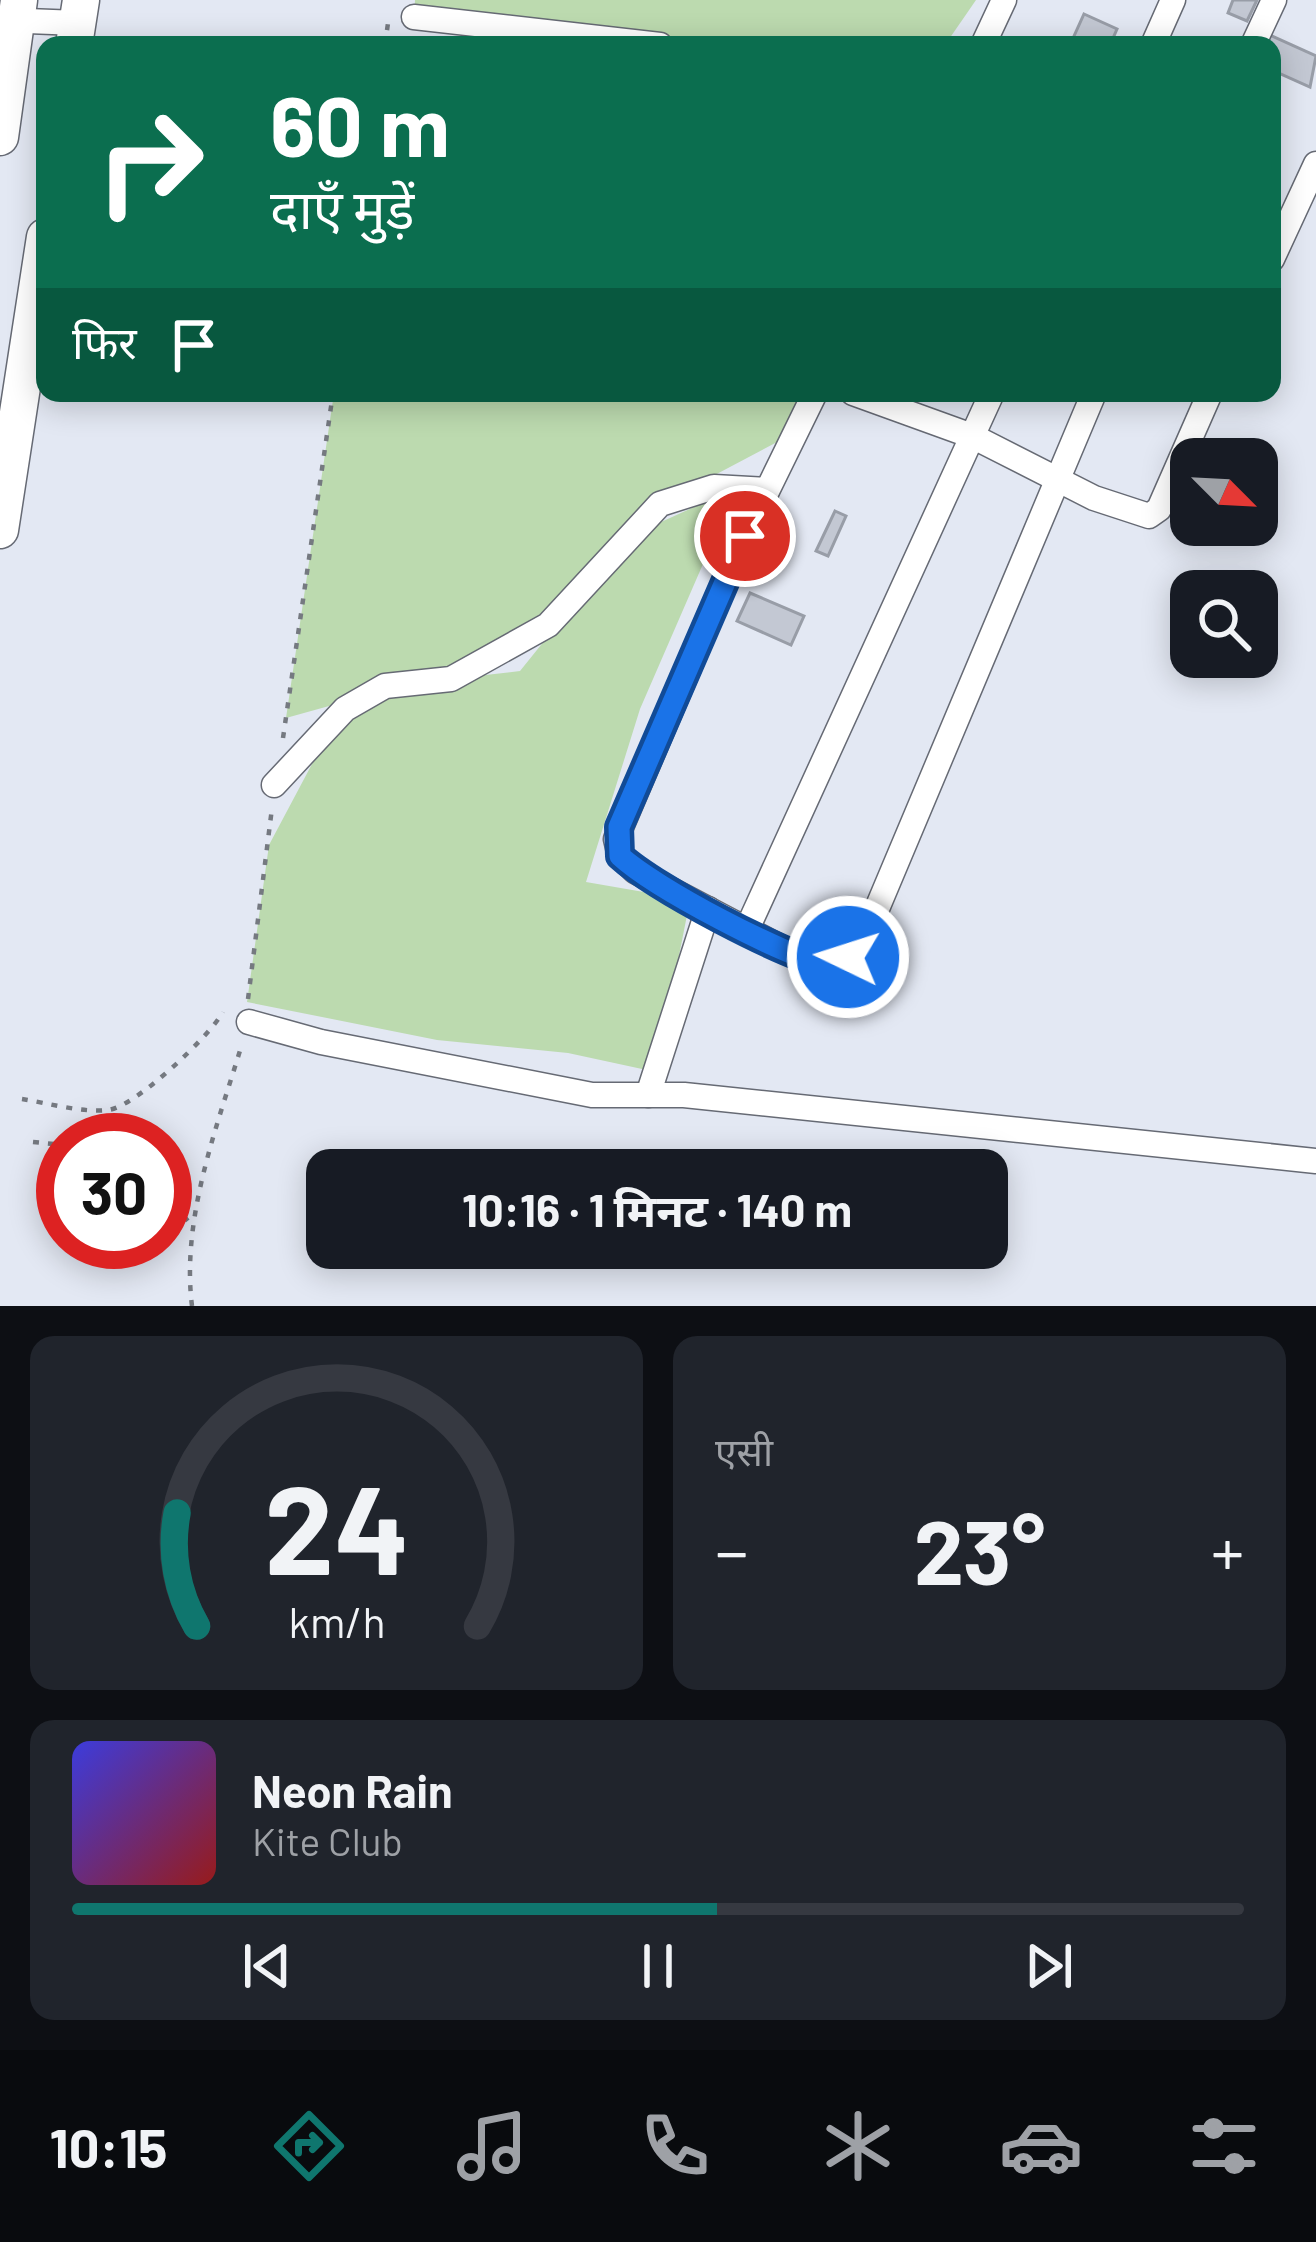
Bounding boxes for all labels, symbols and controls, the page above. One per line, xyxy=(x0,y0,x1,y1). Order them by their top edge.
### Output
text: 60 m xyxy=(270,73,450,174)
icon: right xyxy=(72,84,228,240)
text: दाएँ मुड़ें xyxy=(270,175,415,240)
icon: arrive xyxy=(161,312,227,378)
text: फिर xyxy=(72,314,137,368)
north arrow xyxy=(1170,438,1278,546)
map controls xyxy=(1170,438,1278,678)
pin xyxy=(694,485,796,587)
icon: arrive xyxy=(712,503,778,569)
button: search xyxy=(1170,570,1278,678)
position arrow xyxy=(785,894,911,1020)
speed limit sign: 30 xyxy=(36,1113,192,1269)
text: 10:16 · 1 मिनट · 140 m xyxy=(462,1182,852,1236)
text: एसी xyxy=(715,1427,773,1474)
text: 24 xyxy=(264,1450,409,1600)
text: 23° xyxy=(914,1495,1045,1603)
text: − xyxy=(715,1510,748,1589)
text: + xyxy=(1211,1510,1244,1589)
text: km/h xyxy=(288,1595,385,1647)
text: Neon Rain xyxy=(252,1763,453,1817)
text: Kite Club xyxy=(252,1817,403,1864)
icon: previous xyxy=(234,1933,300,1999)
icon: pause xyxy=(625,1933,691,1999)
icon: next xyxy=(1016,1933,1082,1999)
icon: directions xyxy=(267,2104,351,2188)
icon: music xyxy=(450,2104,534,2188)
icon: phone xyxy=(633,2104,717,2188)
icon: climate xyxy=(816,2104,900,2188)
icon: car xyxy=(999,2104,1083,2188)
icon: filters xyxy=(1182,2104,1266,2188)
text: 10:15 xyxy=(50,2114,167,2179)

